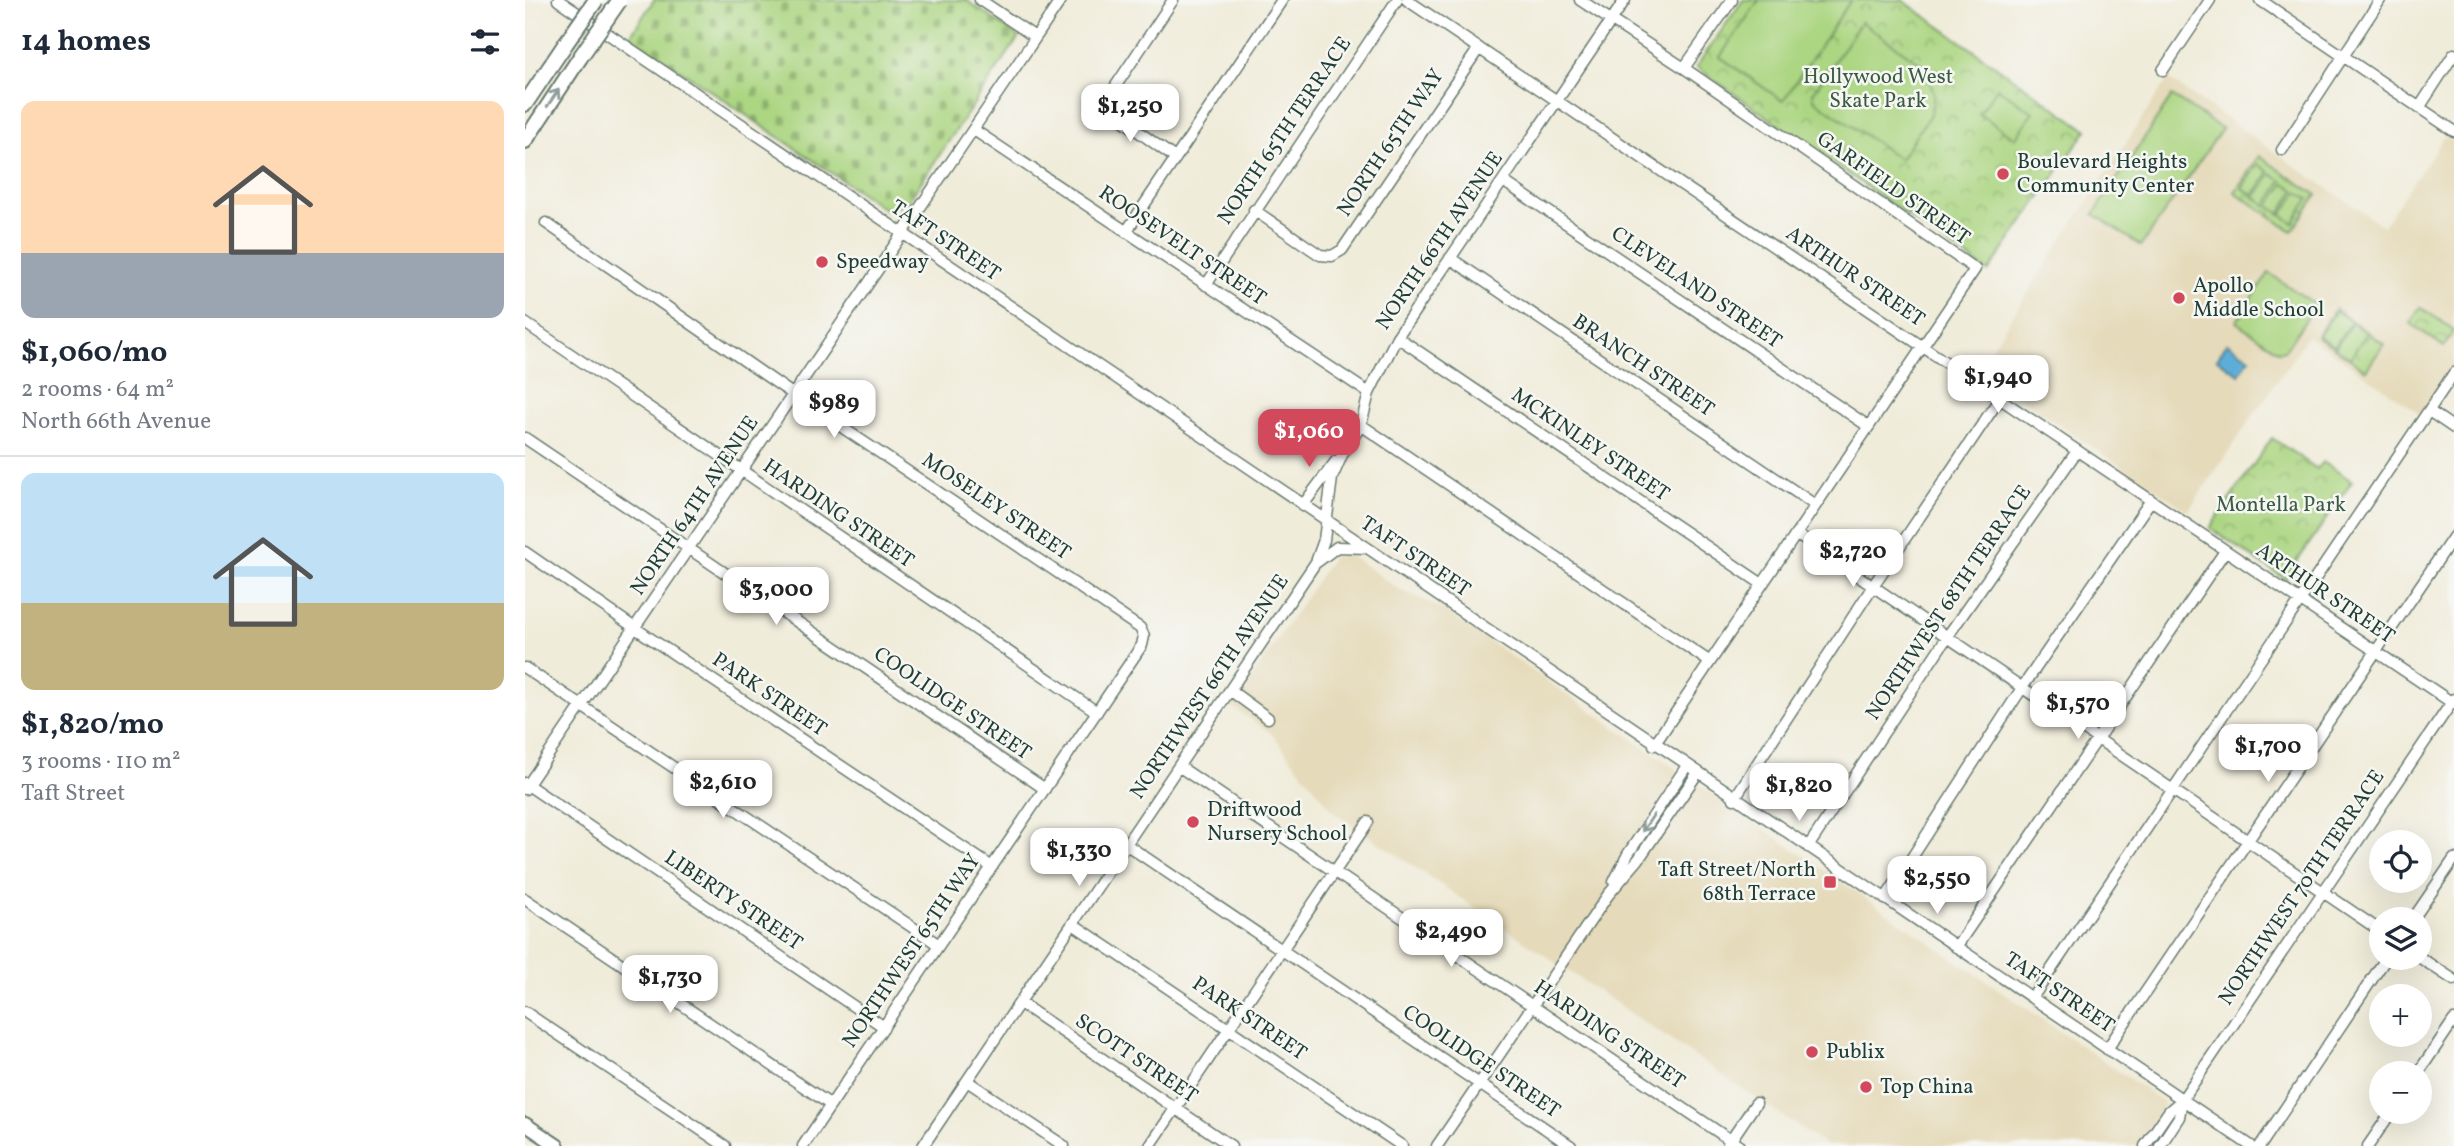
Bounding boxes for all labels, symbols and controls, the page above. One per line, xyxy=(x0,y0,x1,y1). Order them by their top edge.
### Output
text: 14 homes xyxy=(21,21,151,63)
icon: filters xyxy=(466,23,504,61)
street label: NORTH 65TH TERRACE xyxy=(1211,31,1359,231)
street label: NORTH 65TH WAY xyxy=(1331,63,1451,223)
park label: Hollywood West Skate Park xyxy=(1803,63,1953,116)
pin: $1,250 xyxy=(1073,85,1187,144)
one-way arrow xyxy=(546,89,560,109)
text: $1,250 xyxy=(1097,91,1163,123)
street label: GARFIELD STREET xyxy=(1811,125,1975,253)
street label: NORTH 66TH AVENUE xyxy=(1369,146,1511,336)
icon: home xyxy=(200,147,326,273)
place label: Boulevard Heights Community Center xyxy=(2017,148,2194,201)
marker: Boulevard Heights Community Center xyxy=(1995,166,2011,182)
street label: ROOSEVELT STREET xyxy=(1092,179,1272,313)
street label: TAFT STREET xyxy=(884,193,1006,289)
street label: CLEVELAND STREET xyxy=(1605,220,1787,356)
street label: ARTHUR STREET xyxy=(1780,220,1930,334)
place label: Speedway xyxy=(836,248,929,277)
marker: Speedway xyxy=(814,254,830,270)
place label: Apollo Middle School xyxy=(2193,272,2324,325)
marker: Apollo Middle School xyxy=(2171,290,2187,306)
street label: BRANCH STREET xyxy=(1566,308,1720,424)
text: $1,060/mo xyxy=(21,332,168,374)
pin: $1,940 xyxy=(1941,356,2055,415)
text: $1,940 xyxy=(1964,362,2032,394)
text: 2 rooms · 64 m² xyxy=(21,374,174,406)
pin: $989 xyxy=(793,380,875,440)
street label: MCKINLEY STREET xyxy=(1505,381,1675,509)
text: $989 xyxy=(809,387,859,419)
text: North 66th Avenue xyxy=(21,406,211,438)
street label: NORTH 64TH AVENUE xyxy=(624,410,766,602)
pin: $1,060 xyxy=(1252,410,1366,469)
text: $1,060 xyxy=(1274,416,1344,448)
street label: MOSELEY STREET xyxy=(916,446,1076,568)
street label: HARDING STREET xyxy=(757,453,919,575)
street label: NORTHWEST 68TH TERRACE xyxy=(1859,480,2039,726)
park label: Montella Park xyxy=(2216,491,2347,520)
street label: TAFT STREET xyxy=(1354,509,1476,605)
icon: home xyxy=(200,519,326,645)
pin: $2,720 xyxy=(1796,530,1910,589)
text: $2,720 xyxy=(1819,536,1887,568)
street label: ARTHUR STREET xyxy=(2250,537,2400,651)
pin: $3,000 xyxy=(719,568,833,627)
street label: NORTHWEST 66TH AVENUE xyxy=(1124,569,1296,805)
text: $3,000 xyxy=(739,574,813,606)
street label: COOLIDGE STREET xyxy=(867,640,1037,768)
street label: PARK STREET xyxy=(706,646,832,744)
pin: $1,570 xyxy=(2021,682,2135,741)
text: $1,570 xyxy=(2046,688,2110,720)
text: $1,820/mo xyxy=(21,704,164,746)
pin: $1,700 xyxy=(2211,724,2325,784)
text: $1,700 xyxy=(2235,731,2301,763)
text: 3 rooms · 110 m² xyxy=(21,746,181,778)
pin: $2,610 xyxy=(666,760,780,820)
pin: $1,820 xyxy=(1742,764,1856,823)
street label: NORTHWEST 70TH TERRACE xyxy=(2212,764,2392,1012)
text: $2,610 xyxy=(689,767,757,799)
text: $1,820 xyxy=(1765,770,1833,802)
text: Taft Street xyxy=(21,778,125,810)
place label: Driftwood Nursery School xyxy=(1207,796,1347,849)
one-way arrow xyxy=(1641,813,1655,833)
marker: Driftwood Nursery School xyxy=(1185,814,1201,830)
pin: $1,330 xyxy=(1022,828,1136,888)
map controls xyxy=(2369,830,2432,1124)
button: locate xyxy=(2369,830,2432,893)
text: $1,330 xyxy=(1046,835,1112,867)
street label: LIBERTY STREET xyxy=(658,844,808,958)
street label: NORTHWEST 65TH WAY xyxy=(836,848,988,1054)
place label: Taft Street/North 68th Terrace xyxy=(1658,856,1816,909)
pin: $2,550 xyxy=(1880,856,1994,916)
text: $2,550 xyxy=(1903,863,1971,895)
marker: Taft Street/North 68th Terrace xyxy=(1822,874,1838,890)
button: layers xyxy=(2369,907,2432,970)
pin: $2,490 xyxy=(1394,909,1508,969)
text: $2,490 xyxy=(1415,916,1487,948)
street label: TAFT STREET xyxy=(1998,945,2120,1041)
pin: $1,730 xyxy=(613,956,727,1015)
text: $1,730 xyxy=(638,962,702,994)
street label: PARK STREET xyxy=(1186,970,1312,1068)
street label: HARDING STREET xyxy=(1528,974,1690,1096)
button: + xyxy=(2369,984,2432,1047)
street label: COOLIDGE STREET xyxy=(1396,998,1566,1126)
street label: SCOTT STREET xyxy=(1069,1007,1203,1111)
place label: Publix xyxy=(1826,1038,1885,1067)
marker: Publix xyxy=(1804,1044,1820,1060)
button: − xyxy=(2369,1061,2432,1124)
place label: Top China xyxy=(1880,1073,1974,1102)
marker: Top China xyxy=(1858,1079,1874,1095)

